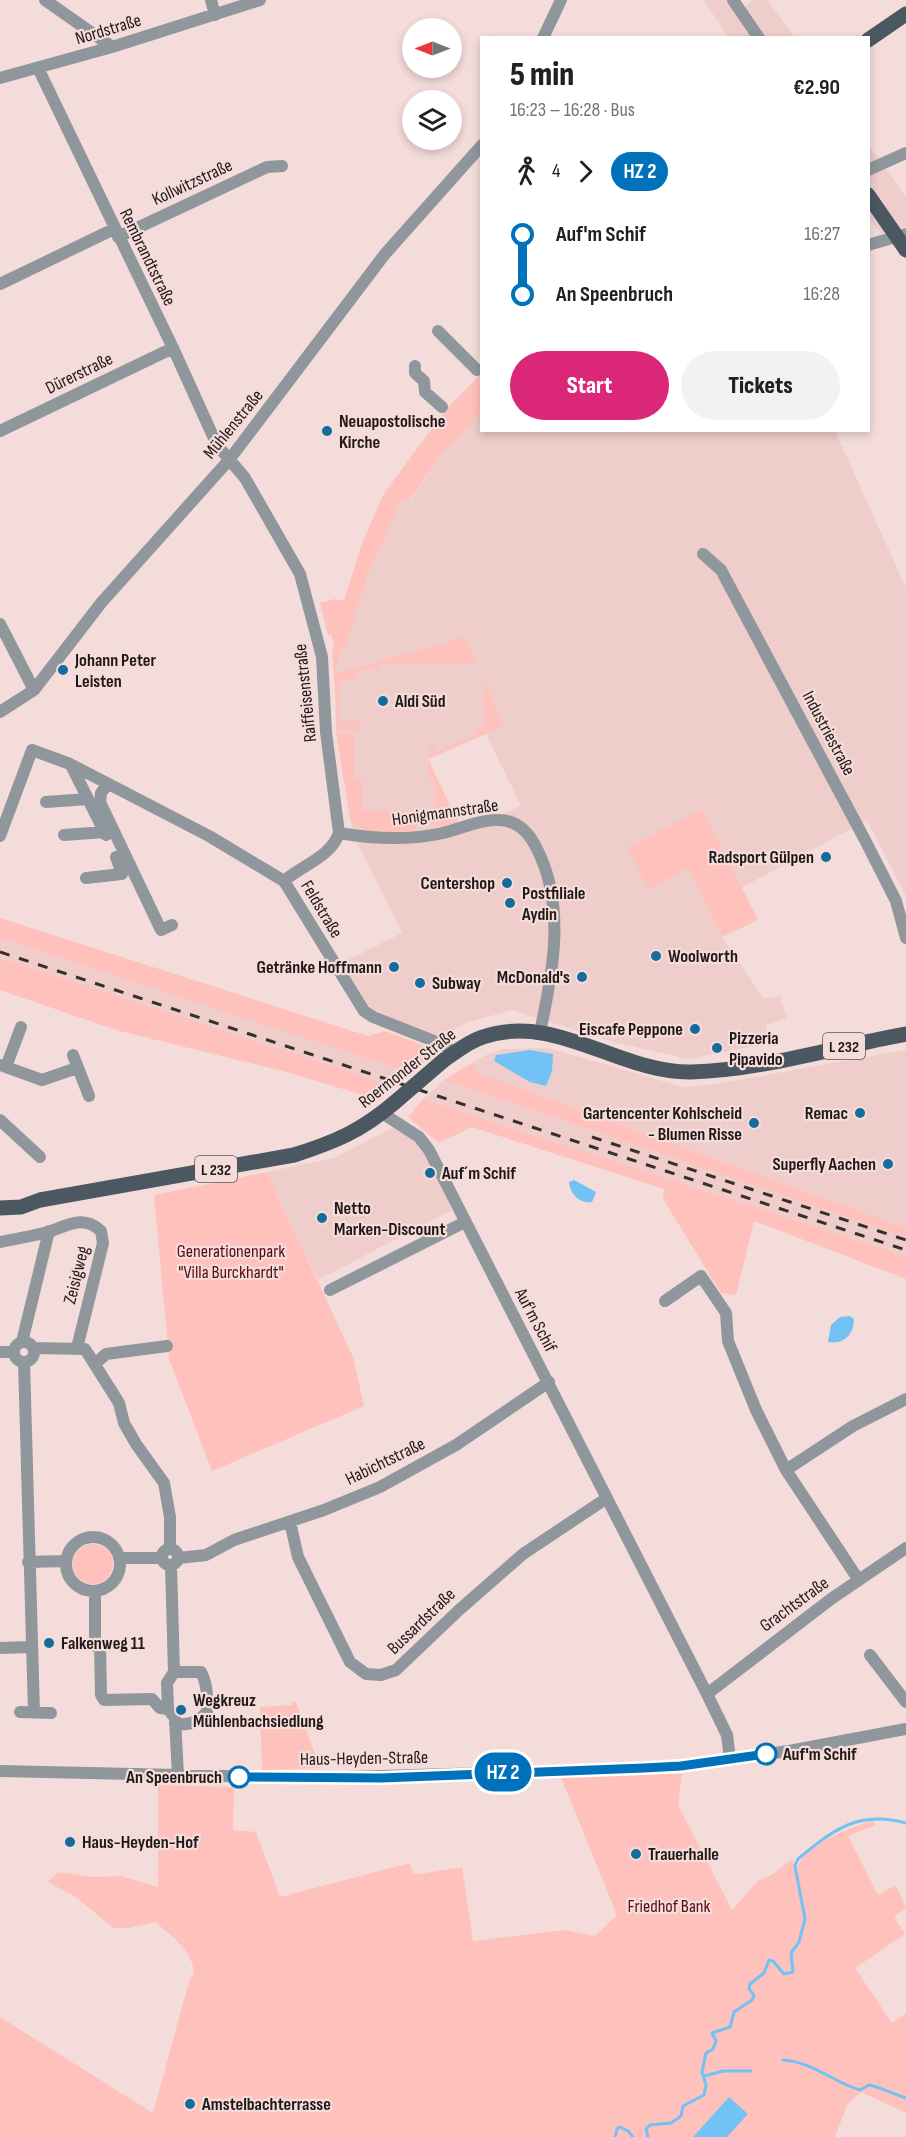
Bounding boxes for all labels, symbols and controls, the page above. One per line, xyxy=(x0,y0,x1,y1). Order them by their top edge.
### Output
street label: Nordstraße xyxy=(73,10,144,49)
north arrow xyxy=(402,18,462,78)
map controls xyxy=(402,18,462,150)
text: 5 min xyxy=(510,55,574,95)
text: €2.90 xyxy=(793,74,840,101)
button: layers xyxy=(402,90,462,150)
text: 16:23 – 16:28 · Bus xyxy=(510,98,635,122)
street label: Kollwitzstraße xyxy=(149,155,236,210)
icon: walk xyxy=(510,155,543,188)
icon: forward xyxy=(569,155,602,188)
text: 4 xyxy=(552,159,560,183)
text: HZ 2 xyxy=(623,159,656,184)
street label: Rembrandtstraße xyxy=(115,205,180,309)
text: Auf'm Schif xyxy=(556,221,646,248)
text: 16:27 xyxy=(804,222,840,246)
text: An Speenbruch xyxy=(556,281,673,308)
text: 16:28 xyxy=(803,282,840,306)
street label: Dürerstraße xyxy=(42,348,116,399)
button: Start xyxy=(510,351,669,420)
button: Tickets xyxy=(681,351,840,420)
street label: Mühlenstraße xyxy=(199,386,268,463)
place label: Neuapostolische Kirche xyxy=(339,411,446,453)
marker: Neuapostolische Kirche xyxy=(320,424,334,438)
street label: Raiffeisenstraße xyxy=(290,643,321,743)
place label: Johann Peter Leisten xyxy=(74,650,156,692)
marker: Johann Peter Leisten xyxy=(56,663,70,677)
street label: Industriestraße xyxy=(798,687,860,779)
place label: Aldi Süd xyxy=(394,691,446,712)
marker: Aldi Süd xyxy=(376,694,390,708)
street label: Honigmannstraße xyxy=(390,795,500,830)
place label: Radsport Gülpen xyxy=(709,847,814,868)
marker: Radsport Gülpen xyxy=(819,850,833,864)
place label: Centershop xyxy=(421,873,495,894)
marker: Centershop xyxy=(500,876,514,890)
street label: Feldstraße xyxy=(296,877,347,942)
place label: Postfiliale Aydin xyxy=(521,883,586,925)
marker: Postfiliale Aydin xyxy=(503,896,517,910)
place label: Woolworth xyxy=(668,946,738,967)
marker: Woolworth xyxy=(649,949,663,963)
place label: Getränke Hoffmann xyxy=(256,957,382,978)
marker: Getränke Hoffmann xyxy=(387,960,401,974)
place label: McDonald's xyxy=(497,967,570,988)
marker: McDonald's xyxy=(575,970,589,984)
place label: Subway xyxy=(432,973,482,994)
marker: Subway xyxy=(413,976,427,990)
place label: Eiscafe Peppone xyxy=(579,1019,683,1040)
marker: Eiscafe Peppone xyxy=(688,1022,702,1036)
street label: Roermonder Straße xyxy=(355,1024,460,1113)
place label: Pizzeria Pipavido xyxy=(729,1028,783,1070)
road number: L 232 xyxy=(823,1033,865,1059)
marker: Pizzeria Pipavido xyxy=(710,1041,724,1055)
place label: Gartencenter Kohlscheid - Blumen Risse xyxy=(583,1103,742,1145)
place label: Remac xyxy=(805,1103,848,1124)
marker: Remac xyxy=(853,1106,867,1120)
marker: Gartencenter Kohlscheid - Blumen Risse xyxy=(747,1116,761,1130)
place label: Superfly Aachen xyxy=(772,1154,876,1175)
road number: L 232 xyxy=(195,1156,237,1182)
marker: Superfly Aachen xyxy=(881,1157,895,1171)
place label: Auf´m Schif xyxy=(441,1163,516,1184)
marker: Auf´m Schif xyxy=(423,1166,437,1180)
place label: Netto Marken-Discount xyxy=(334,1198,445,1240)
marker: Netto Marken-Discount xyxy=(315,1211,329,1225)
park label: Generationenpark "Villa Burckhardt" xyxy=(177,1241,285,1283)
street label: Zeisigweg xyxy=(59,1244,94,1306)
street label: Auf'm Schif xyxy=(510,1284,561,1356)
street label: Habichtstraße xyxy=(342,1433,428,1490)
street label: Grachtstraße xyxy=(756,1572,833,1636)
street label: Bussardstraße xyxy=(383,1584,460,1659)
place label: Falkenweg 11 xyxy=(61,1633,145,1654)
marker: Falkenweg 11 xyxy=(42,1636,56,1650)
place label: Wegkreuz Mühlenbachsiedlung xyxy=(193,1690,324,1732)
marker: Wegkreuz Mühlenbachsiedlung xyxy=(174,1703,188,1717)
marker: Auf'm Schif xyxy=(755,1743,777,1765)
place label: Auf'm Schif xyxy=(782,1744,857,1765)
street label: Haus-Heyden-Straße xyxy=(300,1747,428,1770)
line badge: HZ 2 xyxy=(461,1752,545,1792)
text: HZ 2 xyxy=(487,1760,519,1785)
marker: An Speenbruch xyxy=(228,1766,250,1788)
place label: An Speenbruch xyxy=(125,1767,222,1788)
place label: Haus-Heyden-Hof xyxy=(82,1832,199,1853)
marker: Haus-Heyden-Hof xyxy=(63,1835,77,1849)
place label: Trauerhalle xyxy=(648,1844,719,1865)
marker: Trauerhalle xyxy=(629,1847,643,1861)
park label: Friedhof Bank xyxy=(628,1896,711,1917)
place label: Amstelbachterrasse xyxy=(201,2094,331,2115)
marker: Amstelbachterrasse xyxy=(183,2097,197,2111)

